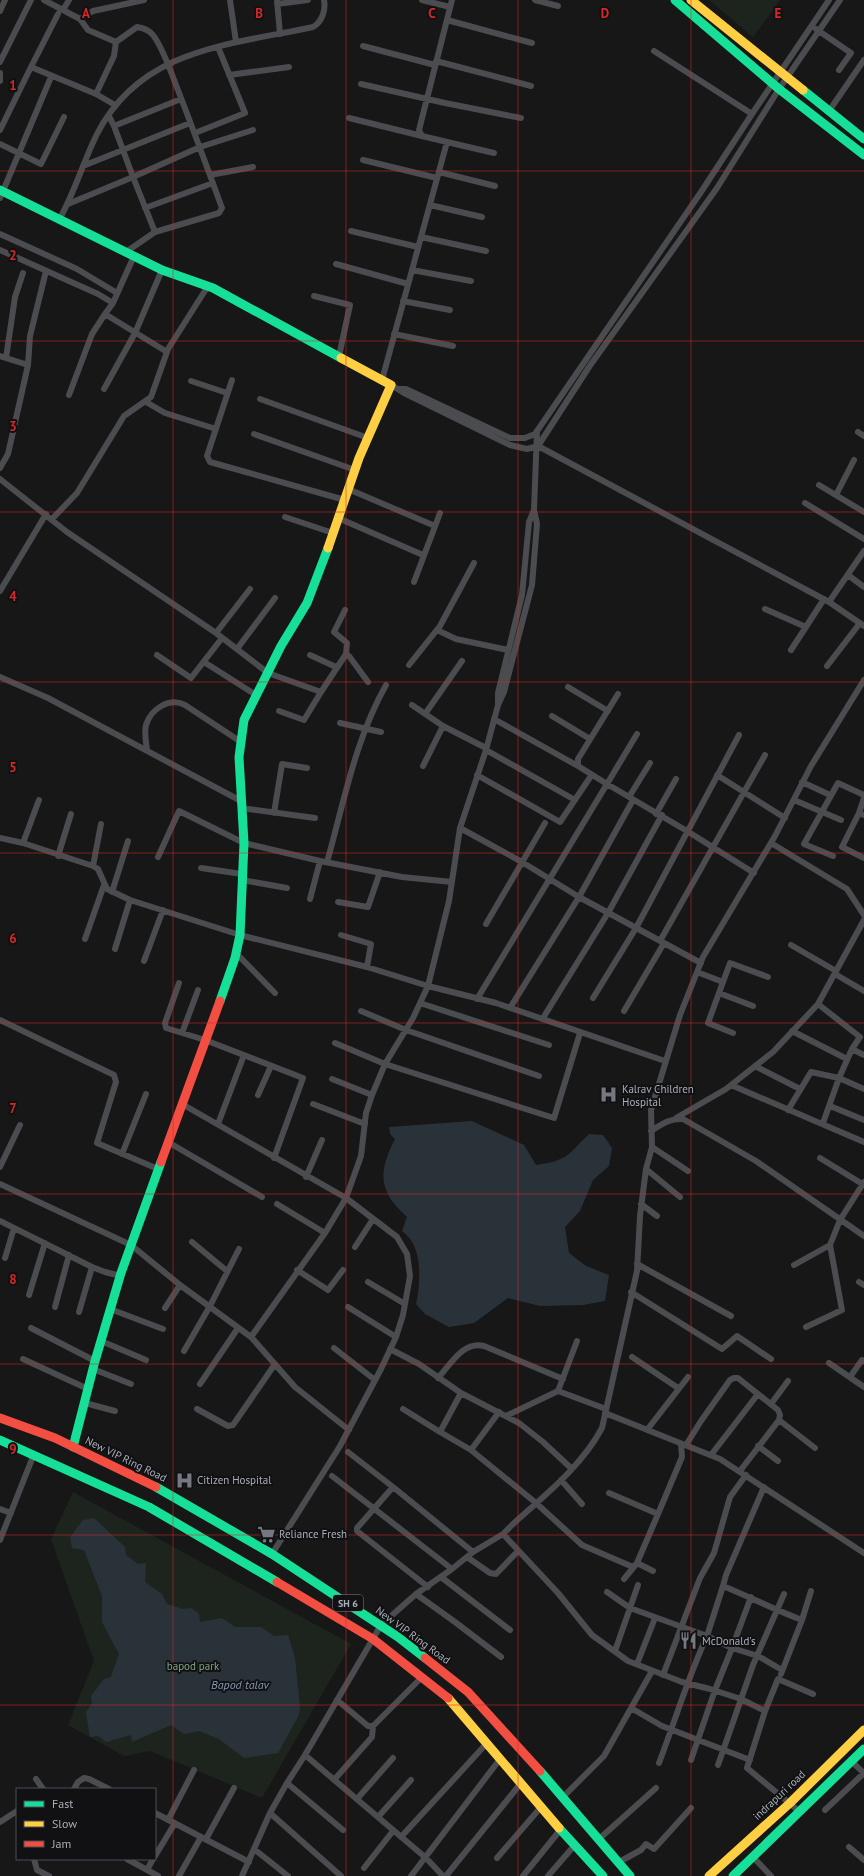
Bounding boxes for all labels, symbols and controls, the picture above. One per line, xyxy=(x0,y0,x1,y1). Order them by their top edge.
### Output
text: A xyxy=(82,5,90,22)
text: B xyxy=(255,5,263,22)
text: C xyxy=(428,5,436,22)
text: D xyxy=(601,5,609,22)
text: E xyxy=(775,5,782,22)
text: 1 xyxy=(9,77,17,94)
text: 2 xyxy=(9,247,17,264)
text: 3 xyxy=(9,418,17,435)
text: 4 xyxy=(9,588,17,605)
text: 5 xyxy=(9,759,17,776)
text: 6 xyxy=(9,930,17,947)
place label: Kalrav Children Hospital xyxy=(622,1082,694,1109)
hospital icon: Kalrav Children Hospital xyxy=(599,1085,619,1105)
text: 7 xyxy=(9,1100,17,1117)
text: 8 xyxy=(9,1271,17,1288)
street label: New VIP Ring Road xyxy=(83,1433,169,1485)
text: 9 xyxy=(9,1441,17,1458)
hospital icon: Citizen Hospital xyxy=(174,1470,194,1490)
place label: Citizen Hospital xyxy=(197,1473,272,1487)
supermarket icon: Reliance Fresh xyxy=(256,1524,276,1544)
place label: Reliance Fresh xyxy=(279,1527,347,1541)
road number: SH 6 xyxy=(333,1595,363,1611)
street label: New VIP Ring Road xyxy=(373,1603,453,1667)
restaurant icon: McDonald's xyxy=(679,1631,699,1651)
place label: McDonald's xyxy=(702,1634,756,1648)
park label: bapod park xyxy=(167,1659,220,1673)
water label: Bapod talav xyxy=(211,1677,271,1692)
street label: indrapuri road xyxy=(750,1767,808,1823)
legend xyxy=(16,1788,156,1860)
text: Fast xyxy=(52,1796,73,1811)
text: Slow xyxy=(52,1816,77,1831)
text: Jam xyxy=(51,1836,71,1851)

